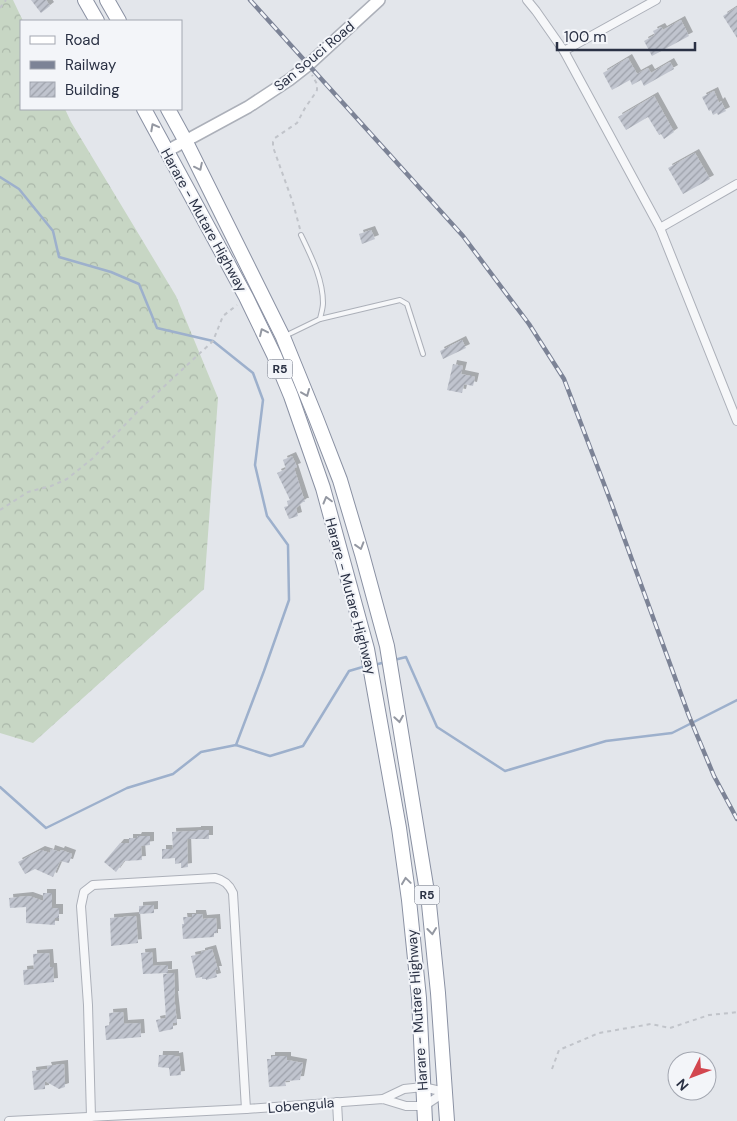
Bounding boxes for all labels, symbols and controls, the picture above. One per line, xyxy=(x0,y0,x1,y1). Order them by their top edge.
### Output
street label: San Souci Road xyxy=(270,17,358,95)
legend xyxy=(20,20,182,110)
scale bar xyxy=(557,20,694,52)
text: 100 m xyxy=(564,27,607,47)
text: Road xyxy=(65,30,100,50)
text: Railway xyxy=(65,55,117,75)
text: Building xyxy=(65,80,120,100)
one-way arrow xyxy=(150,123,160,132)
street label: Harare - Mutare Highway xyxy=(157,145,251,295)
one-way arrow xyxy=(193,162,203,171)
one-way arrow xyxy=(259,328,269,337)
road number: R5 xyxy=(268,359,292,378)
one-way arrow xyxy=(299,388,310,397)
one-way arrow xyxy=(322,497,332,505)
street label: Harare - Mutare Highway xyxy=(321,516,381,677)
one-way arrow xyxy=(354,542,364,550)
one-way arrow xyxy=(393,715,403,723)
one-way arrow xyxy=(401,876,412,884)
road number: R5 xyxy=(414,886,440,904)
one-way arrow xyxy=(426,928,437,936)
street label: Harare - Mutare Highway xyxy=(402,929,432,1091)
north arrow xyxy=(667,1051,717,1101)
text: N xyxy=(672,1075,692,1095)
street label: Lobengula xyxy=(267,1093,335,1117)

